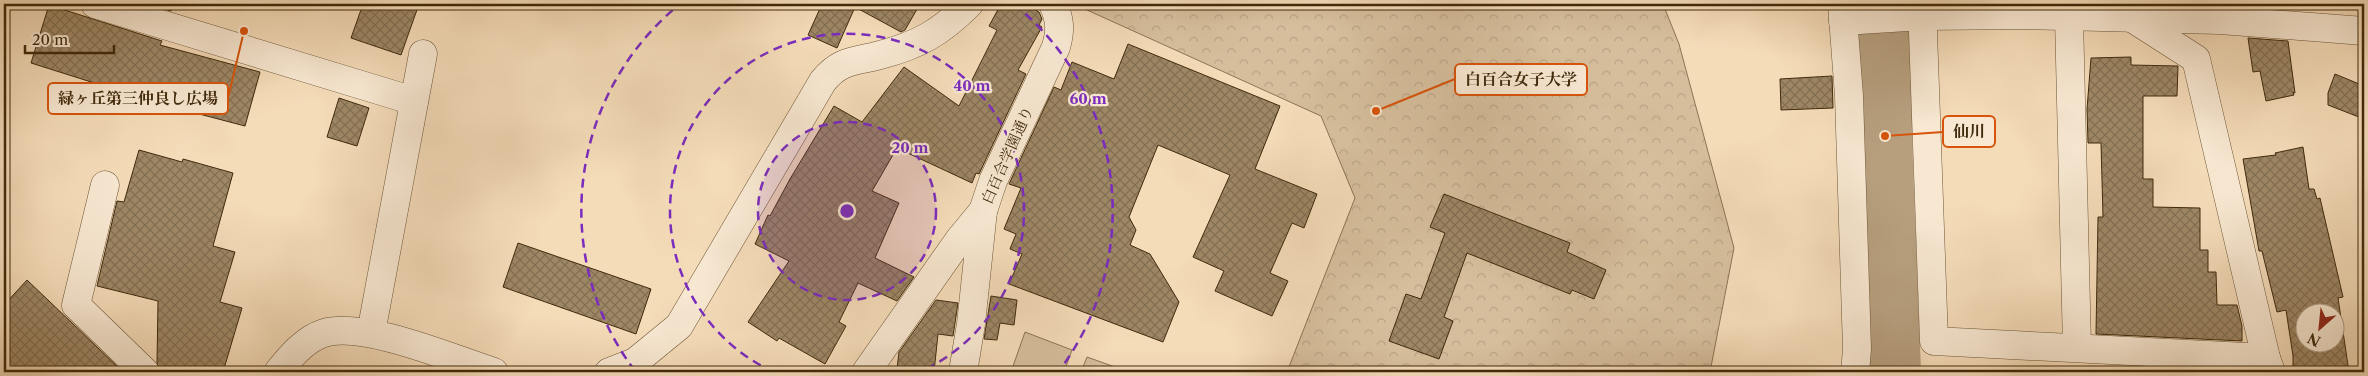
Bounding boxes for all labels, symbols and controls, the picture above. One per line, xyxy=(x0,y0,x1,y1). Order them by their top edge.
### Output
scale bar xyxy=(25,22,114,54)
text: 20 m xyxy=(32,30,68,49)
callout: 白百合女子大学 xyxy=(1455,64,1587,95)
text: 白百合女子大学 xyxy=(1465,69,1577,89)
text: 40 m xyxy=(953,76,991,95)
callout: 緑ヶ丘第三仲良し広場 xyxy=(48,83,228,114)
text: 緑ヶ丘第三仲良し広場 xyxy=(58,88,218,108)
text: 60 m xyxy=(1069,89,1107,108)
street label: 白百合学園通り xyxy=(977,103,1037,207)
callout: 仙川 xyxy=(1943,116,1995,147)
text: 仙川 xyxy=(1953,121,1985,141)
text: 20 m xyxy=(891,138,929,157)
centre of rings xyxy=(838,202,856,220)
north arrow xyxy=(2296,304,2346,354)
text: N xyxy=(2305,329,2324,350)

